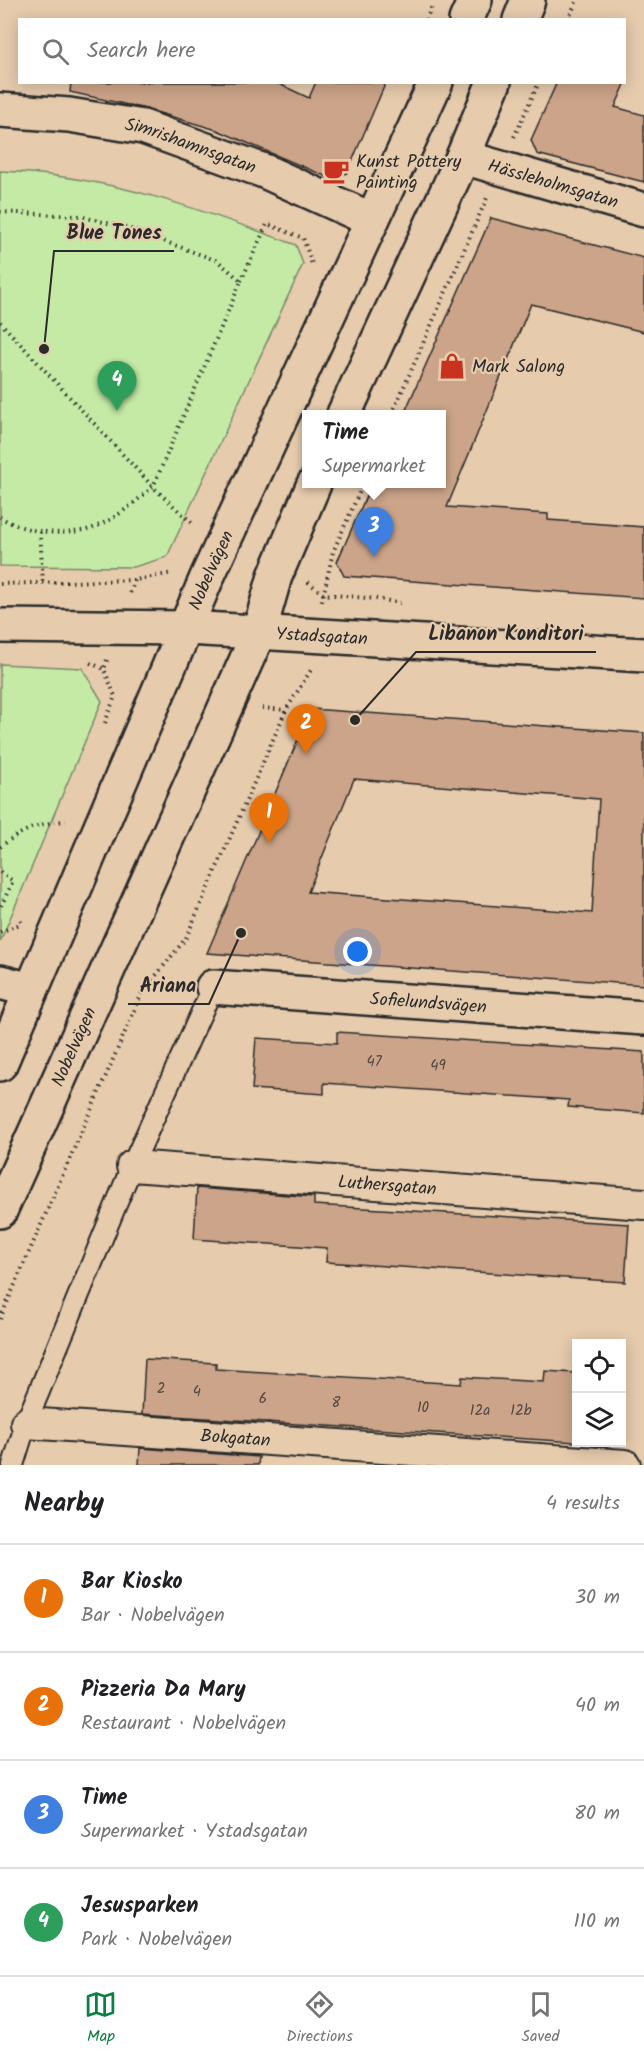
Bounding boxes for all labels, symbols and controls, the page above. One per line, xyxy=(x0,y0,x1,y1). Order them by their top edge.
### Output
search box xyxy=(18,18,626,84)
text: Search here xyxy=(87,34,195,69)
icon: search xyxy=(39,35,72,68)
street label: Simrishamnsgatan xyxy=(123,111,260,183)
place label: Kunst Pottery Painting xyxy=(356,148,462,198)
street label: Hässleholmsgatan xyxy=(484,152,622,218)
cafe icon: Kunst Pottery Painting xyxy=(321,156,351,186)
callout: Blue Tones xyxy=(54,213,174,251)
text: Blue Tones xyxy=(66,218,162,250)
shop icon: Mark Salong xyxy=(437,351,467,381)
place label: Mark Salong xyxy=(472,353,565,382)
pin: 4 xyxy=(98,362,136,411)
popup xyxy=(302,410,446,488)
text: Time xyxy=(322,416,369,451)
text: Supermarket xyxy=(322,451,426,483)
pin: 3 xyxy=(354,508,394,557)
street label: Nobelvägen xyxy=(182,526,243,615)
callout: Libanon Konditori xyxy=(416,614,596,652)
text: Libanon Konditori xyxy=(428,619,585,651)
street label: Ystadsgatan xyxy=(275,620,369,655)
pin: 2 xyxy=(286,704,326,754)
pin: 1 xyxy=(250,794,288,843)
your location xyxy=(343,937,372,966)
callout: Ariana xyxy=(128,966,209,1004)
text: Ariana xyxy=(140,971,196,1003)
street label: Sofielundsvägen xyxy=(369,985,488,1023)
street label: Nobelvägen xyxy=(44,1003,105,1092)
house number: 47 xyxy=(366,1050,383,1074)
house number: 49 xyxy=(430,1054,446,1078)
street label: Luthersgatan xyxy=(337,1168,438,1205)
map controls xyxy=(572,1339,626,1447)
button: locate xyxy=(572,1339,626,1393)
house number: 2 xyxy=(157,1377,165,1401)
house number: 4 xyxy=(193,1380,201,1404)
house number: 6 xyxy=(259,1387,267,1411)
house number: 8 xyxy=(331,1391,341,1415)
button: layers xyxy=(572,1393,626,1447)
house number: 10 xyxy=(417,1396,430,1420)
house number: 12a xyxy=(470,1399,490,1423)
house number: 12b xyxy=(510,1399,532,1423)
street label: Bokgatan xyxy=(199,1422,271,1456)
text: Nearby xyxy=(24,1483,104,1525)
text: 4 results xyxy=(546,1488,620,1520)
text: Bar Kiosko xyxy=(81,1565,183,1600)
text: 1 xyxy=(40,1582,47,1614)
text: 30 m xyxy=(575,1582,620,1614)
text: Bar · Nobelvägen xyxy=(81,1600,225,1632)
text: Pizzeria Da Mary xyxy=(81,1673,246,1708)
text: 2 xyxy=(38,1690,49,1722)
text: 40 m xyxy=(575,1690,620,1722)
text: Restaurant · Nobelvägen xyxy=(81,1708,286,1740)
text: Time xyxy=(81,1781,127,1816)
text: 3 xyxy=(38,1798,49,1830)
text: 80 m xyxy=(574,1798,620,1830)
text: Supermarket · Ystadsgatan xyxy=(81,1816,308,1848)
text: Jesusparken xyxy=(81,1889,198,1924)
text: 4 xyxy=(38,1906,49,1938)
text: 110 m xyxy=(574,1906,620,1938)
text: Park · Nobelvägen xyxy=(81,1924,232,1956)
tab: Map xyxy=(84,1988,117,2049)
tab: Directions xyxy=(286,1988,353,2049)
tab: Saved xyxy=(522,1988,560,2049)

